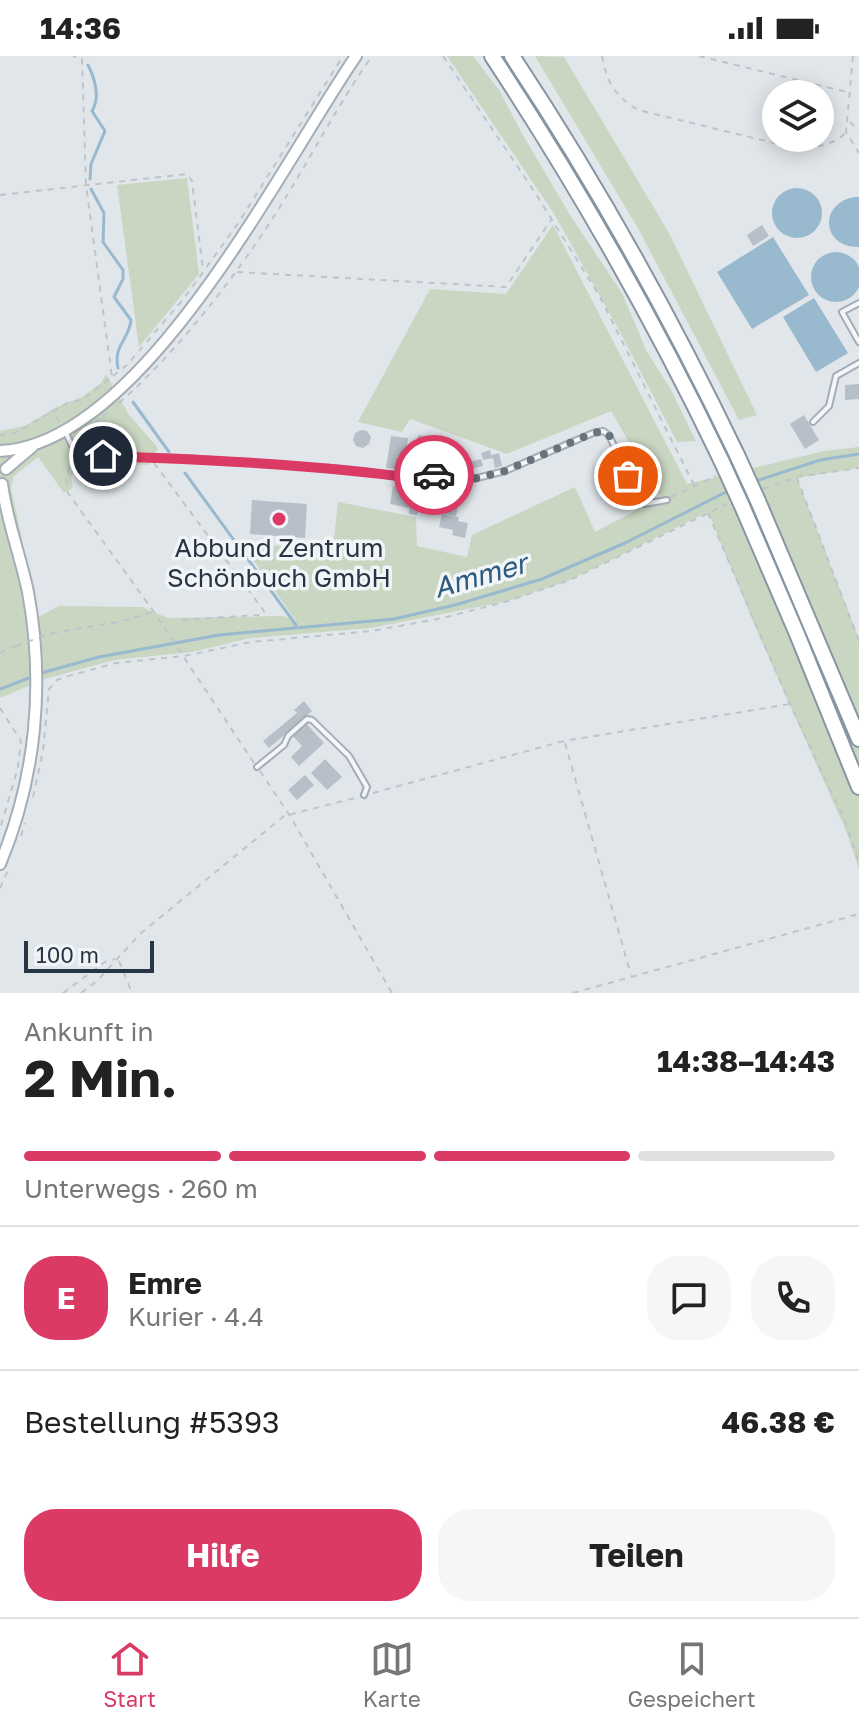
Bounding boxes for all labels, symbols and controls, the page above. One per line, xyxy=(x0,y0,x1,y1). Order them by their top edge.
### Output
text: 14:36 xyxy=(40,10,121,46)
map controls xyxy=(762,80,834,152)
button: layers xyxy=(762,80,834,152)
pin xyxy=(69,422,137,490)
icon: home xyxy=(81,434,125,478)
courier xyxy=(394,435,474,515)
pin xyxy=(594,442,662,510)
icon: car xyxy=(412,453,456,497)
icon: bag xyxy=(606,454,650,498)
marker: Abbund Zentrum Schönbuch GmbH xyxy=(270,510,288,528)
place label: Abbund Zentrum Schönbuch GmbH xyxy=(167,532,391,593)
water label: Ammer xyxy=(430,545,534,604)
scale bar xyxy=(24,937,154,973)
text: 100 m xyxy=(36,941,99,968)
text: Ankunft in xyxy=(24,1016,153,1047)
text: 14:38–14:43 xyxy=(657,1043,835,1079)
text: 2 Min. xyxy=(24,1046,177,1108)
text: Unterwegs · 260 m xyxy=(24,1173,258,1204)
button: chat xyxy=(647,1256,731,1340)
button: phone xyxy=(751,1256,835,1340)
text: Emre xyxy=(128,1265,202,1301)
text: E xyxy=(57,1280,75,1316)
text: Kurier · 4.4 xyxy=(128,1301,264,1332)
text: Bestellung #5393 xyxy=(24,1404,280,1440)
text: 46.38 € xyxy=(721,1404,835,1440)
button: Hilfe xyxy=(24,1509,422,1601)
button: Teilen xyxy=(438,1509,835,1601)
tab: Start xyxy=(103,1637,156,1712)
tab: Karte xyxy=(363,1637,421,1712)
tab: Gespeichert xyxy=(627,1637,756,1712)

